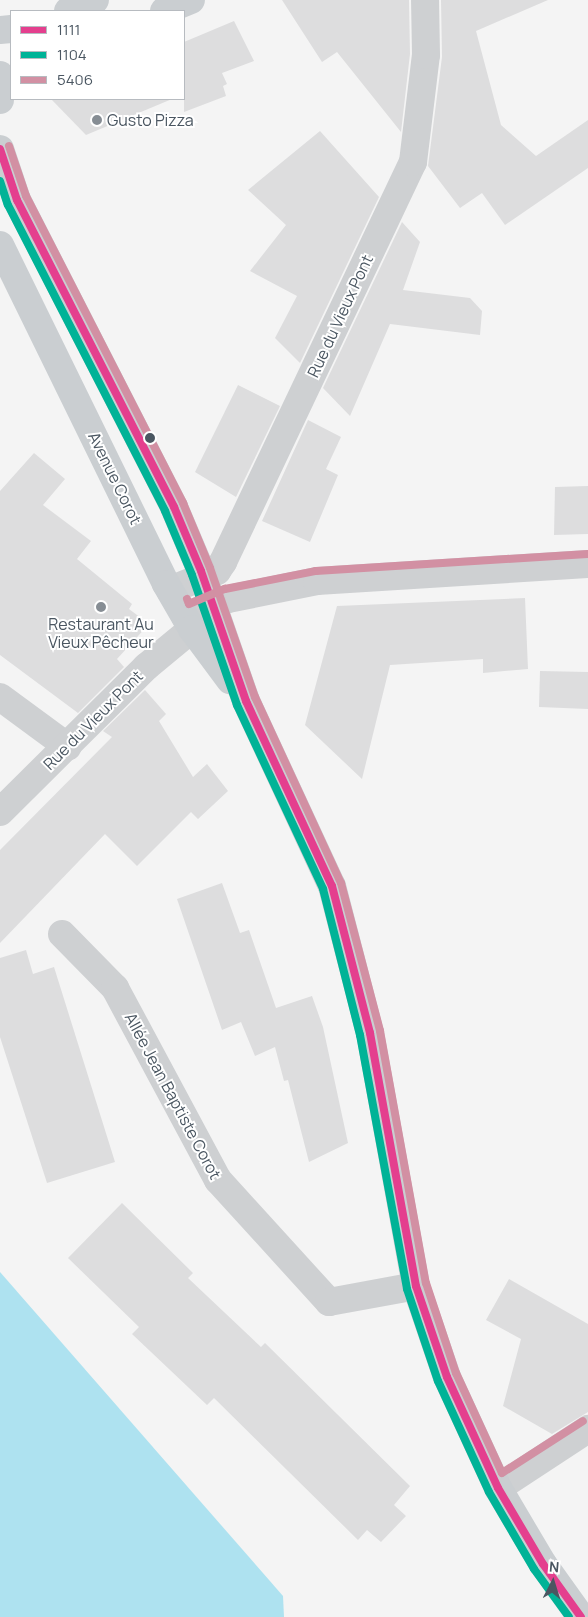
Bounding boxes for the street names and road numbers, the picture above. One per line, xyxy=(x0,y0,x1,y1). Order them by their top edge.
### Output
street label: Rue du Vieux Pont xyxy=(303,252,377,380)
street label: Avenue Corot xyxy=(84,429,146,527)
street label: Rue du Vieux Pont xyxy=(39,666,147,774)
street label: Allée Jean Baptiste Corot xyxy=(121,1010,225,1182)

